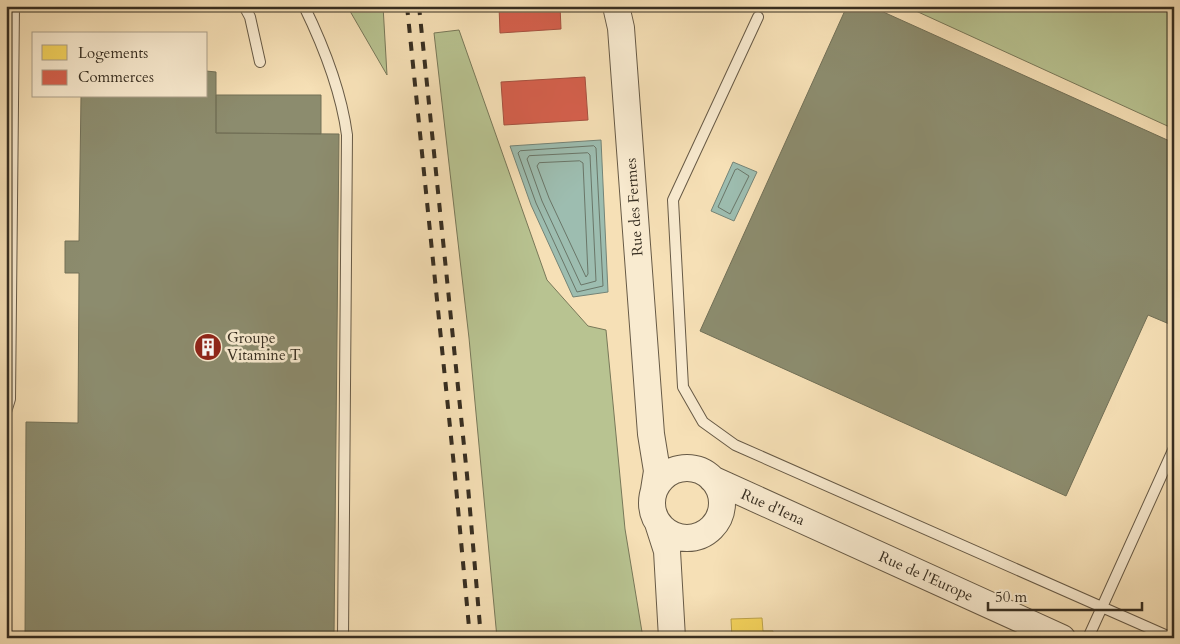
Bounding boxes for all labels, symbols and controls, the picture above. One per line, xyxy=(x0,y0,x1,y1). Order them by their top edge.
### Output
legend xyxy=(32,32,208,98)
text: Logements xyxy=(78,43,148,63)
text: Commerces xyxy=(78,67,154,87)
street label: Rue des Fermes xyxy=(621,157,647,257)
place label: Groupe Vitamine T xyxy=(227,328,301,365)
building icon: Groupe Vitamine T xyxy=(193,332,223,362)
street label: Rue d'Iena xyxy=(738,484,809,530)
street label: Rue de l'Europe xyxy=(876,546,977,606)
scale bar xyxy=(988,579,1141,611)
text: 50 m xyxy=(995,587,1027,607)

